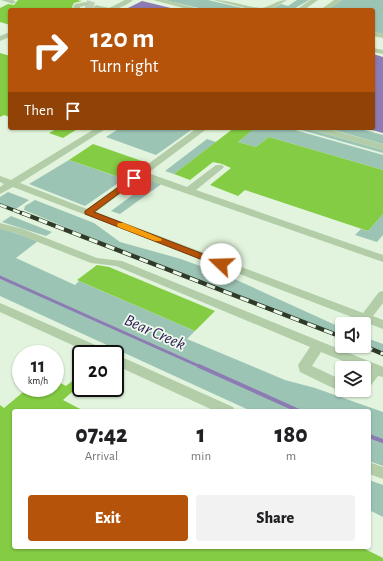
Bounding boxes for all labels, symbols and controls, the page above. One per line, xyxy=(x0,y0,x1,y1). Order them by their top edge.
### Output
icon: right xyxy=(24,24,76,76)
text: 120 m xyxy=(90,25,155,53)
text: Turn right xyxy=(90,58,159,76)
icon: arrive xyxy=(62,100,84,122)
text: Then xyxy=(24,103,54,118)
pin xyxy=(117,161,151,195)
icon: arrive xyxy=(123,167,145,189)
position arrow xyxy=(200,243,242,285)
water label: Bear Creek xyxy=(122,311,188,353)
map controls xyxy=(335,317,371,397)
button: sound xyxy=(335,317,371,353)
speed limit sign: 20 xyxy=(72,345,124,397)
text: 11 xyxy=(31,356,45,376)
button: layers xyxy=(335,361,371,397)
text: km/h xyxy=(28,376,48,386)
text: 07:42 xyxy=(75,423,128,447)
text: 1 xyxy=(197,423,205,447)
text: 180 xyxy=(274,423,308,447)
text: Arrival xyxy=(85,450,118,463)
text: min xyxy=(191,450,211,463)
text: m xyxy=(286,450,296,463)
button: Exit xyxy=(28,495,188,541)
button: Share xyxy=(196,495,355,541)

